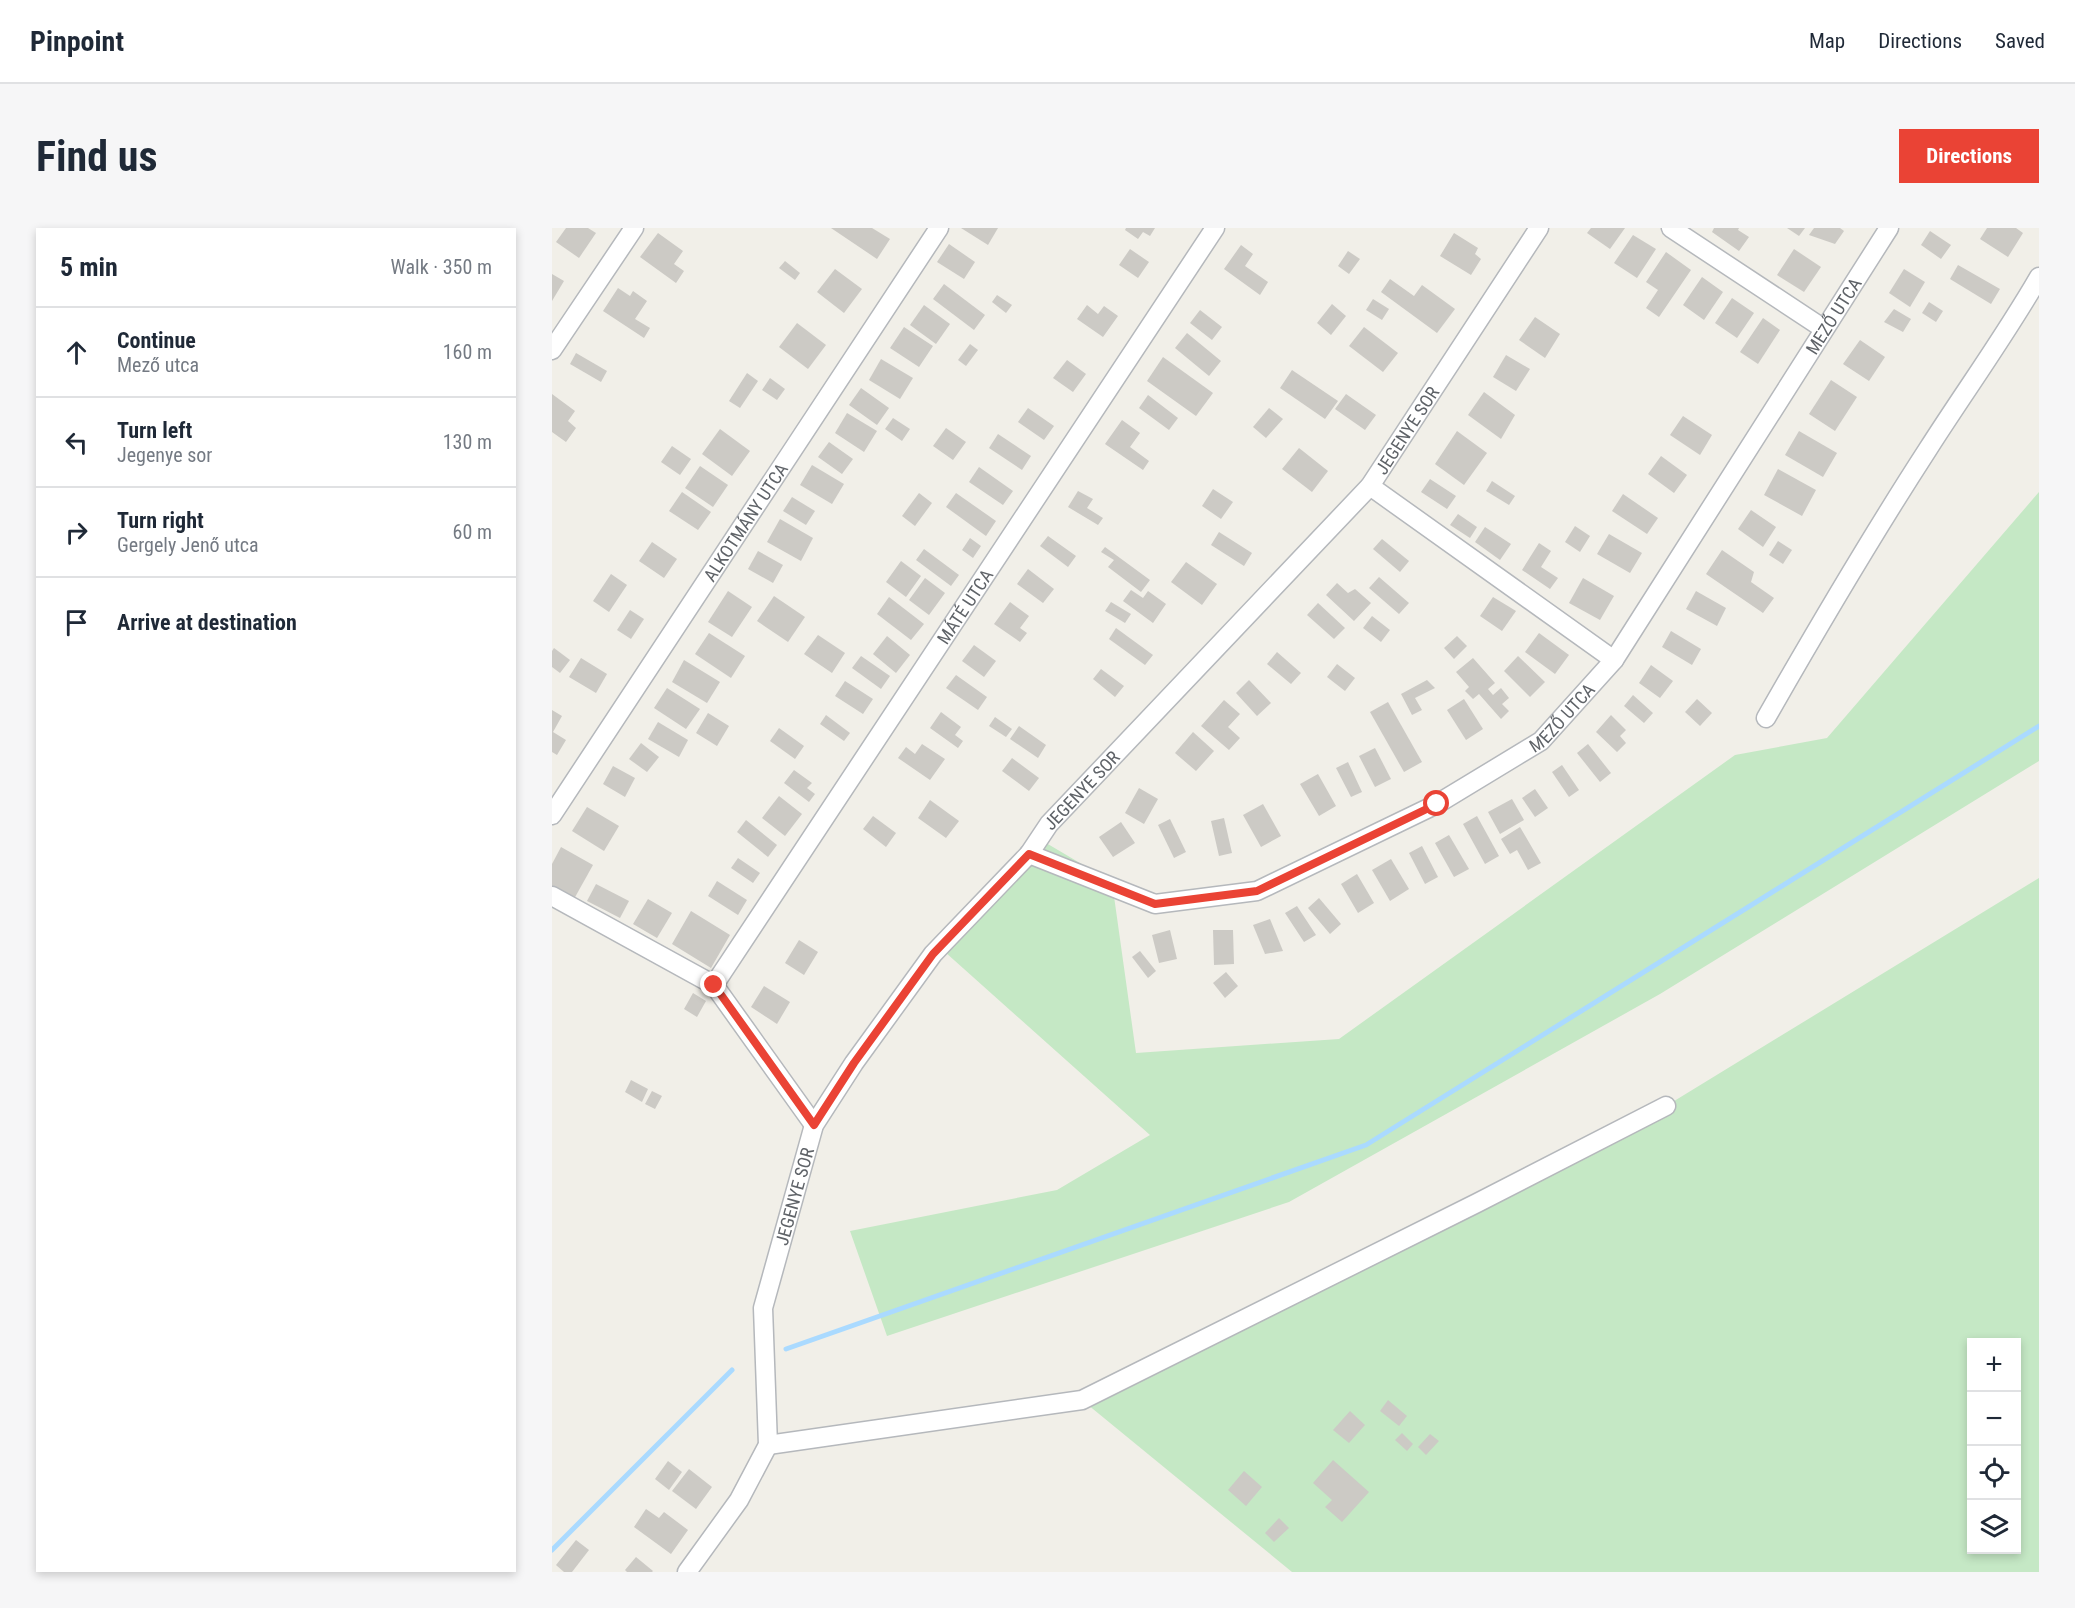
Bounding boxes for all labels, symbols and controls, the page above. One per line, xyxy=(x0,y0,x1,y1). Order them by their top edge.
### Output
text: Pinpoint xyxy=(30,25,124,58)
text: Map xyxy=(1809,29,1845,53)
text: Directions xyxy=(1878,29,1962,53)
text: Saved xyxy=(1995,29,2045,53)
button: Directions xyxy=(1899,129,2039,183)
text: Find us xyxy=(36,132,157,181)
text: 5 min xyxy=(60,252,118,282)
text: Walk · 350 m xyxy=(391,255,492,279)
street label: MEZŐ UTCA xyxy=(1801,273,1866,358)
text: Continue xyxy=(117,328,196,353)
icon: ahead xyxy=(60,336,93,369)
text: 160 m xyxy=(443,340,492,364)
text: Mező utca xyxy=(117,353,199,377)
street label: JEGENYE SOR xyxy=(1370,382,1443,478)
text: Turn left xyxy=(117,418,192,443)
icon: left xyxy=(60,426,93,459)
text: 130 m xyxy=(443,430,492,454)
text: Jegenye sor xyxy=(117,443,212,467)
street label: ALKOTMÁNY UTCA xyxy=(699,458,792,585)
text: Turn right xyxy=(117,508,204,533)
icon: right xyxy=(60,516,93,549)
text: 60 m xyxy=(453,520,492,544)
text: Gergely Jenő utca xyxy=(117,533,259,557)
street label: MÁTÉ UTCA xyxy=(932,565,997,648)
icon: arrive xyxy=(60,606,93,639)
text: Arrive at destination xyxy=(117,610,297,635)
street label: MEZŐ UTCA xyxy=(1525,678,1599,756)
street label: JEGENYE SOR xyxy=(1039,746,1124,834)
route start xyxy=(1423,790,1449,816)
route end xyxy=(700,971,726,997)
street label: JEGENYE SOR xyxy=(771,1145,818,1248)
map controls xyxy=(1967,1338,2021,1554)
button: + xyxy=(1967,1338,2021,1392)
button: − xyxy=(1967,1392,2021,1446)
button: locate xyxy=(1967,1446,2021,1500)
button: layers xyxy=(1967,1500,2021,1554)

